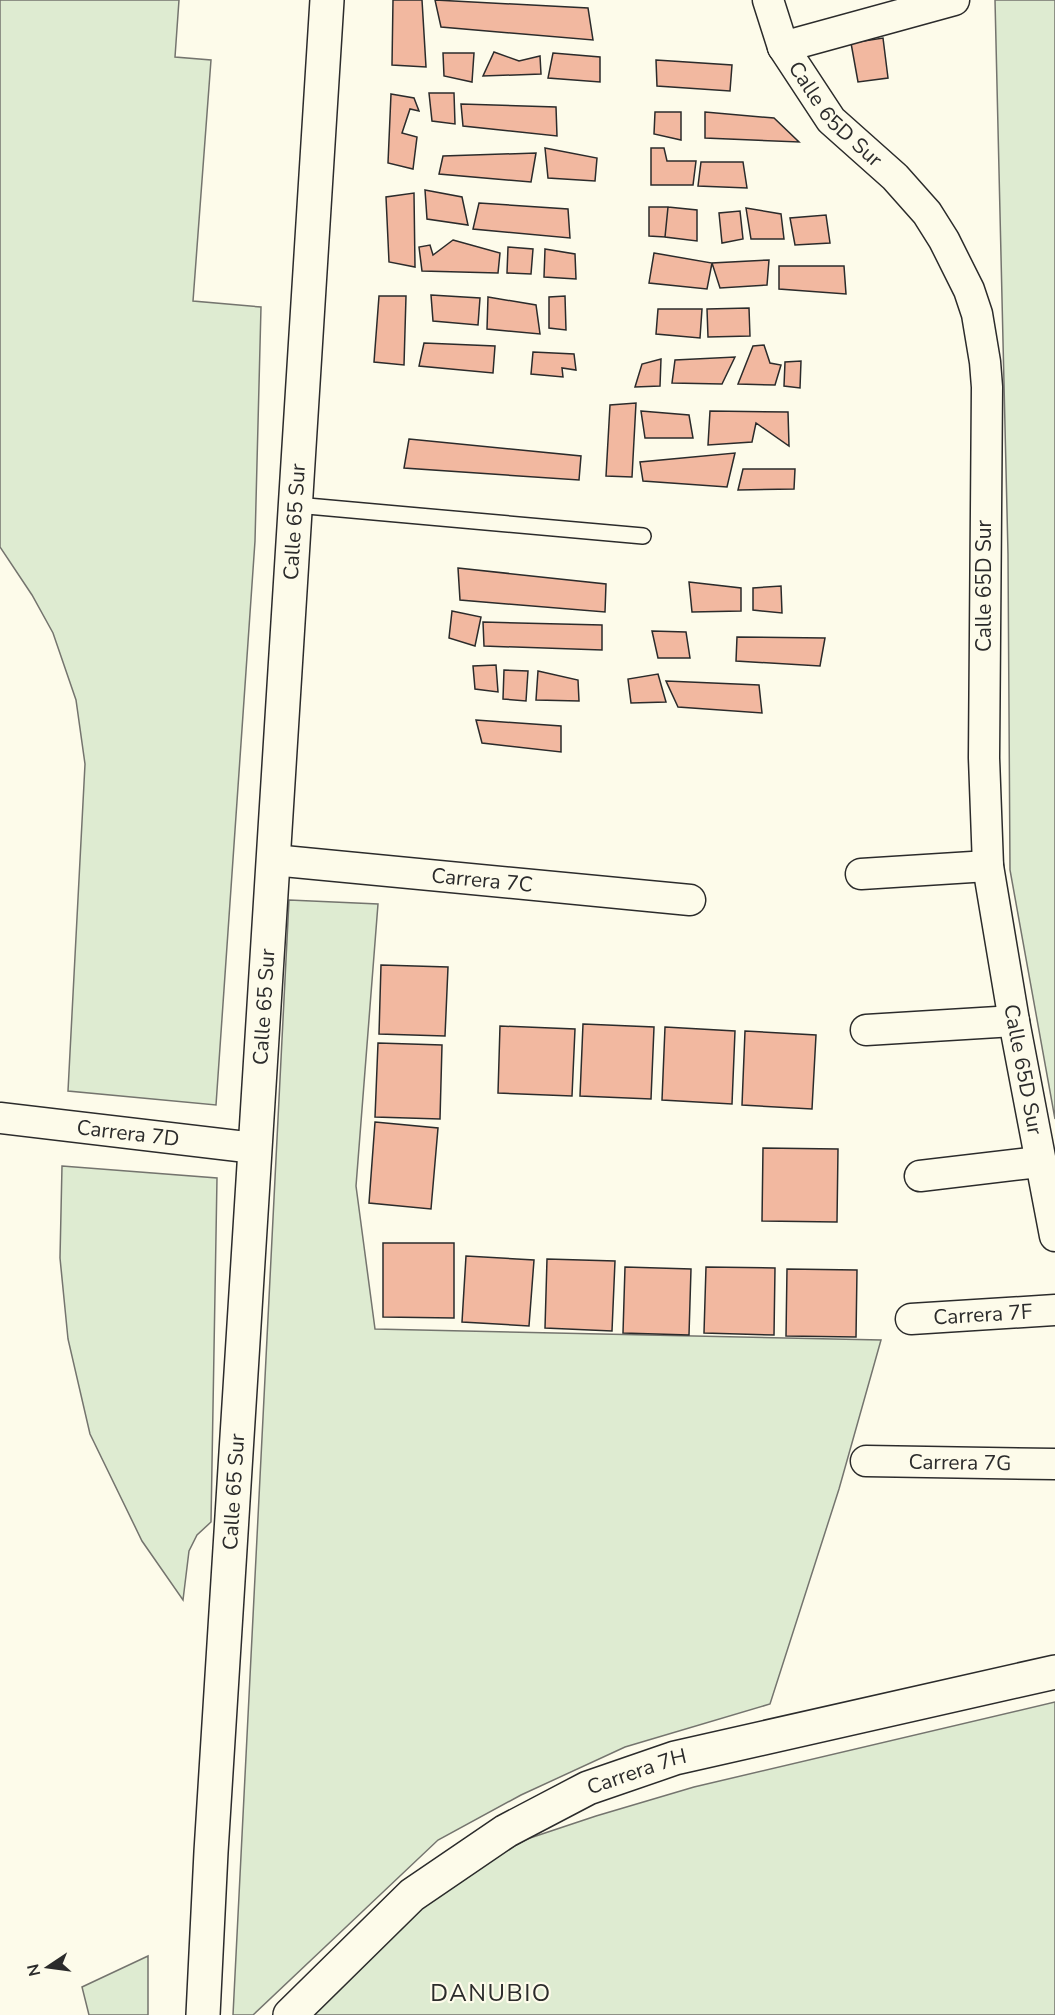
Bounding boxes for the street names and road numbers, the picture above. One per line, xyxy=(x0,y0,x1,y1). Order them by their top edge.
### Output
street label: Calle 65D Sur xyxy=(782,56,889,174)
street label: Calle 65 Sur xyxy=(277,462,312,581)
street label: Calle 65D Sur xyxy=(970,519,998,652)
street label: Carrera 7C xyxy=(430,861,534,899)
street label: Calle 65 Sur xyxy=(246,947,282,1066)
street label: Calle 65D Sur xyxy=(997,1002,1049,1138)
street label: Carrera 7D xyxy=(75,1113,181,1153)
street label: Carrera 7F xyxy=(933,1297,1033,1332)
street label: Calle 65 Sur xyxy=(216,1432,251,1551)
street label: Carrera 7G xyxy=(908,1448,1012,1477)
street label: Carrera 7H xyxy=(583,1742,689,1801)

